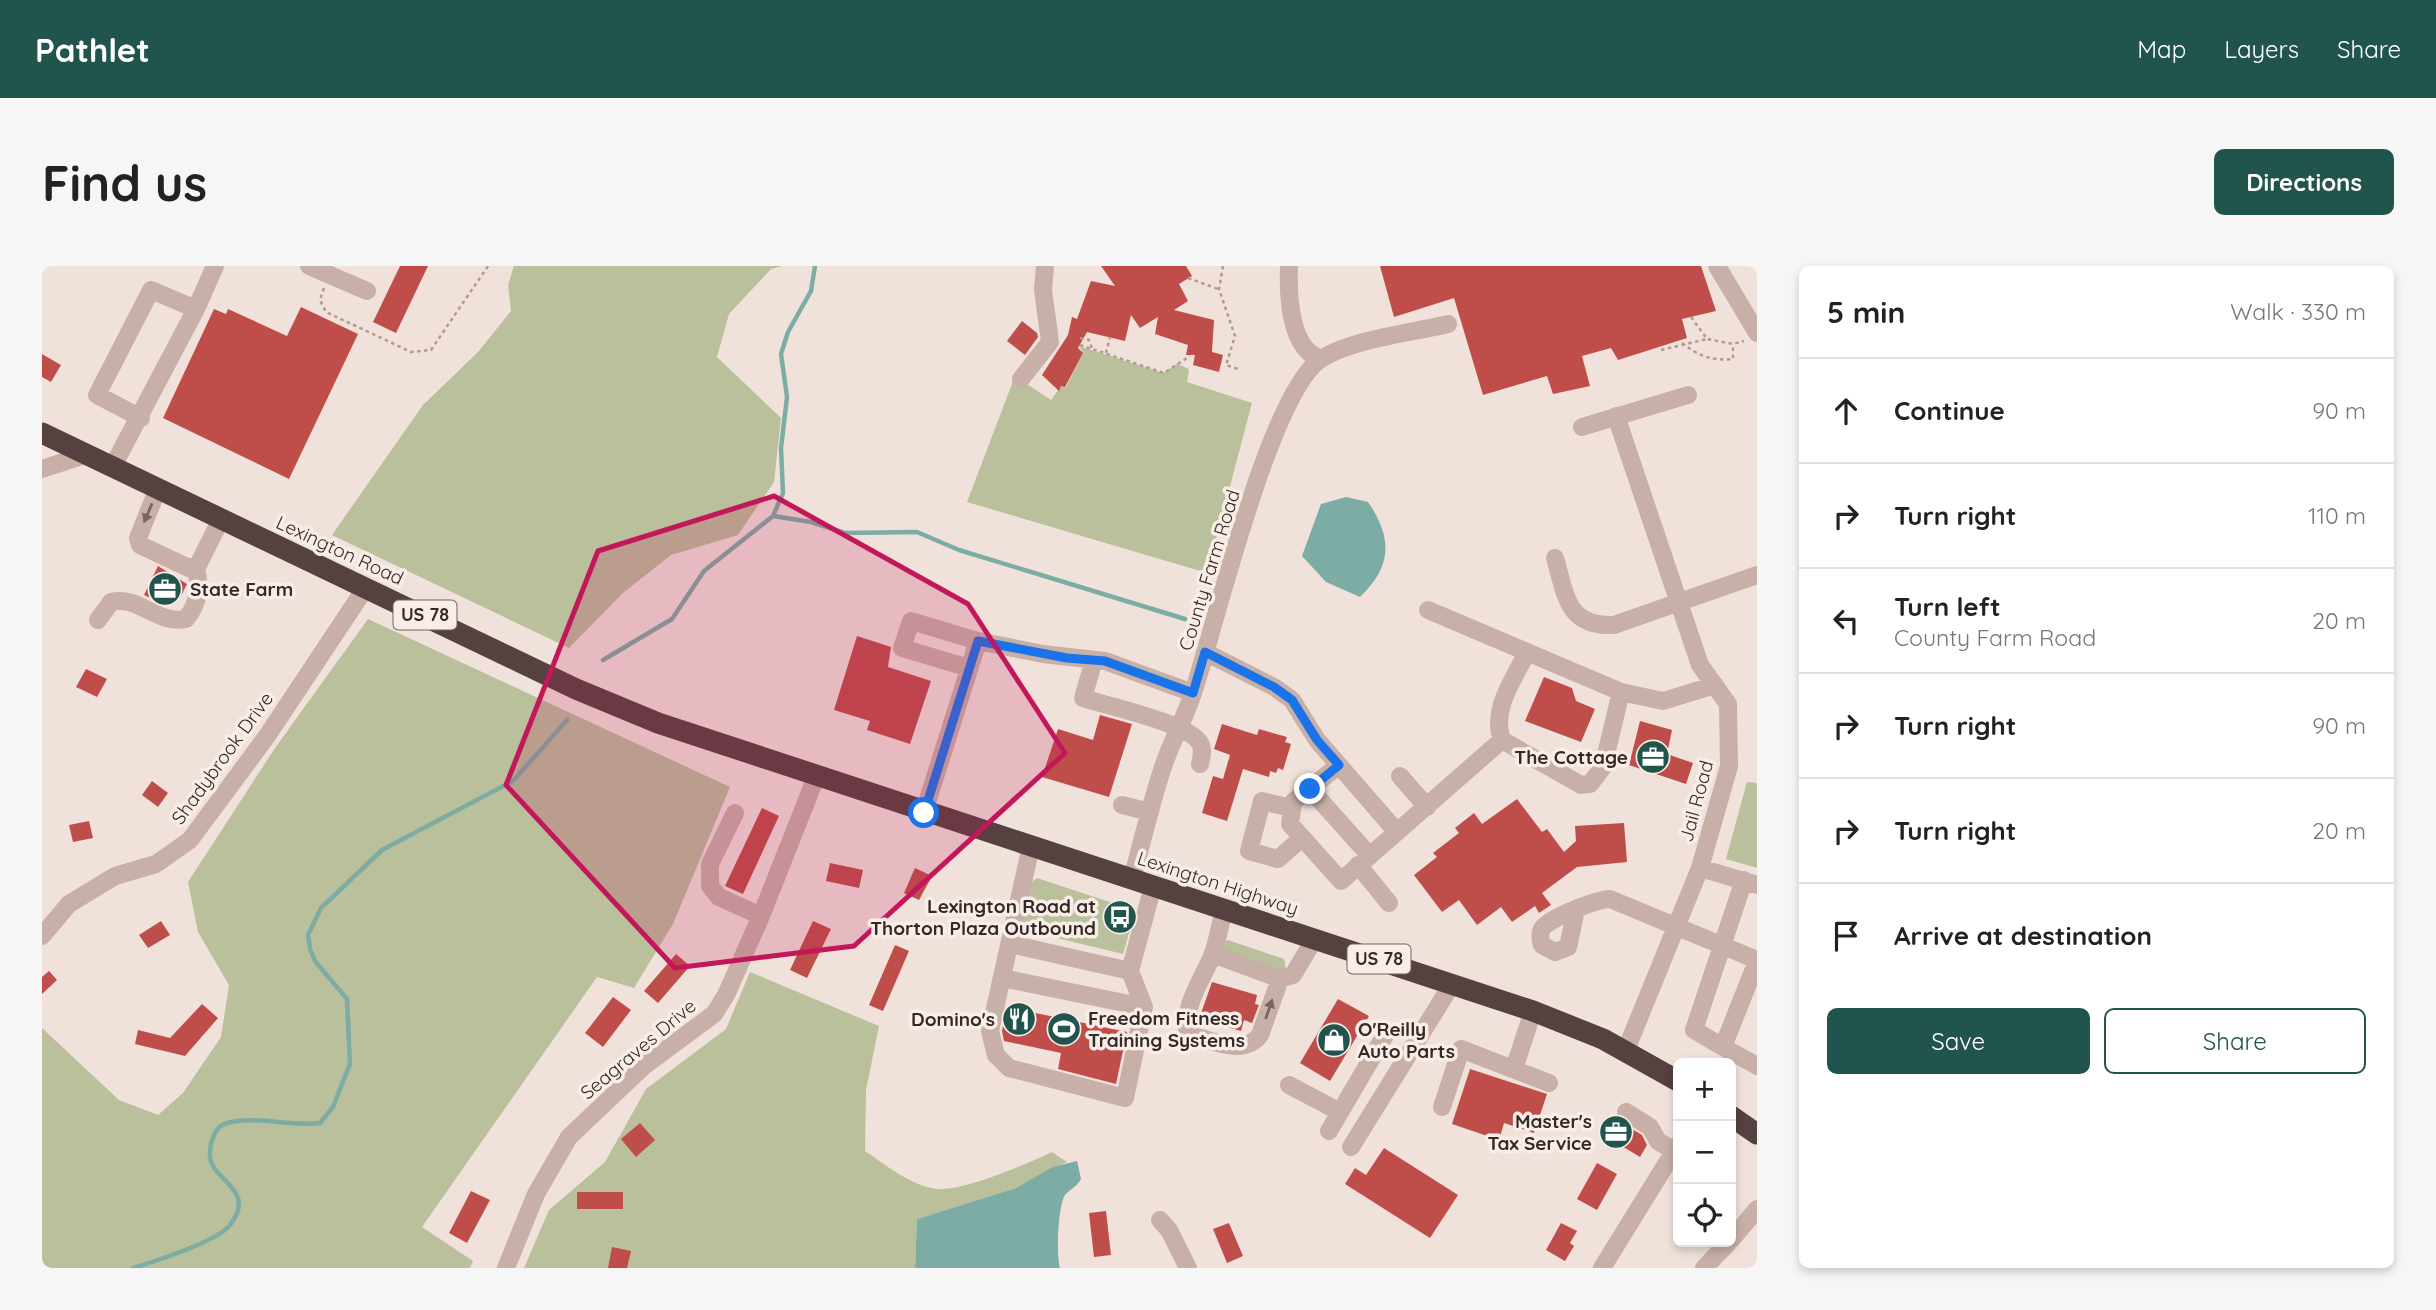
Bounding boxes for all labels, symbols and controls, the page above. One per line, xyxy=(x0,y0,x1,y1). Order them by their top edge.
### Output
text: Pathlet xyxy=(35,29,150,70)
text: Map xyxy=(2137,34,2186,64)
text: Layers xyxy=(2224,34,2299,64)
text: Share xyxy=(2337,34,2401,64)
button: Directions xyxy=(2214,149,2394,215)
text: Find us xyxy=(42,152,207,213)
text: 5 min xyxy=(1827,293,1905,331)
text: Walk · 330 m xyxy=(2230,297,2366,326)
icon: ahead xyxy=(1827,392,1865,430)
text: Continue xyxy=(1894,394,2005,427)
text: 90 m xyxy=(2312,396,2366,425)
street label: County Farm Road xyxy=(1173,487,1245,653)
icon: right xyxy=(1827,497,1865,535)
text: Turn right xyxy=(1894,499,2016,532)
text: 110 m xyxy=(2308,501,2366,530)
one-way arrow xyxy=(142,503,154,523)
street label: Lexington Road xyxy=(272,510,408,590)
office icon: State Farm xyxy=(146,570,184,608)
place label: State Farm xyxy=(190,577,293,601)
text: Turn left xyxy=(1894,590,2001,623)
road number: US 78 xyxy=(394,600,456,629)
icon: left xyxy=(1827,602,1865,640)
text: 20 m xyxy=(2312,606,2366,635)
text: County Farm Road xyxy=(1894,623,2096,652)
street label: Shadybrook Drive xyxy=(166,687,278,829)
icon: right xyxy=(1827,707,1865,745)
text: Turn right xyxy=(1894,709,2016,742)
text: 90 m xyxy=(2312,711,2366,740)
office icon: The Cottage xyxy=(1634,738,1672,776)
place label: The Cottage xyxy=(1514,745,1628,769)
street label: Jail Road xyxy=(1674,758,1718,844)
route end xyxy=(1294,773,1325,804)
route start xyxy=(908,797,939,828)
icon: right xyxy=(1827,812,1865,850)
text: Turn right xyxy=(1894,814,2016,847)
text: 20 m xyxy=(2312,816,2366,845)
street label: Lexington Highway xyxy=(1134,846,1302,920)
place label: Lexington Road at Thorton Plaza Outbound xyxy=(870,894,1096,940)
bus stop icon: Lexington Road at Thorton Plaza Outbound xyxy=(1101,898,1139,936)
icon: arrive xyxy=(1827,917,1865,955)
text: Arrive at destination xyxy=(1894,919,2152,952)
road number: US 78 xyxy=(1348,944,1410,974)
street label: Seagraves Drive xyxy=(575,994,701,1104)
one-way arrow xyxy=(1264,998,1275,1019)
restaurant icon: Domino's xyxy=(1000,1000,1038,1038)
place label: Freedom Fitness Training Systems xyxy=(1088,1006,1245,1052)
place label: Domino's xyxy=(911,1007,995,1031)
button: Save xyxy=(1827,1008,2090,1074)
button: Share xyxy=(2104,1008,2366,1074)
sports icon: Freedom Fitness Training Systems xyxy=(1045,1010,1083,1048)
place label: O'Reilly Auto Parts xyxy=(1358,1017,1455,1063)
shop icon: O'Reilly Auto Parts xyxy=(1315,1021,1353,1059)
map controls xyxy=(1673,1058,1736,1247)
button: + xyxy=(1673,1058,1736,1121)
place label: Master's Tax Service xyxy=(1487,1109,1592,1155)
office icon: Master's Tax Service xyxy=(1597,1113,1635,1151)
button: − xyxy=(1673,1121,1736,1184)
button: locate xyxy=(1673,1184,1736,1247)

